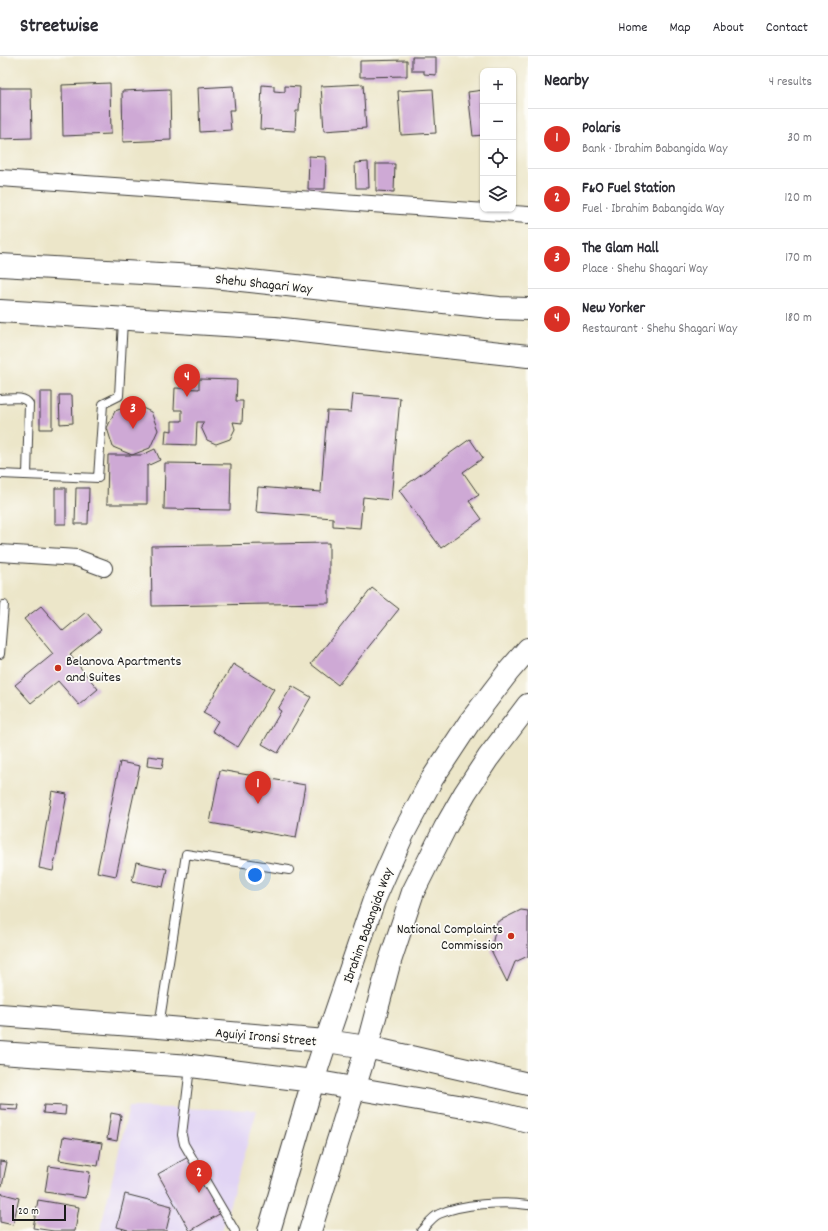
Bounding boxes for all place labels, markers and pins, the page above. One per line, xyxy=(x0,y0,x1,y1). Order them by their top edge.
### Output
pin: 4 xyxy=(174,364,200,397)
pin: 3 xyxy=(120,396,146,429)
place label: Belanova Apartments and Suites xyxy=(66,652,181,688)
marker: Belanova Apartments and Suites xyxy=(53,663,63,673)
pin: 1 xyxy=(245,771,271,804)
place label: National Complaints Commission xyxy=(397,920,503,956)
marker: National Complaints Commission xyxy=(506,931,516,941)
pin: 2 xyxy=(186,1160,212,1193)

